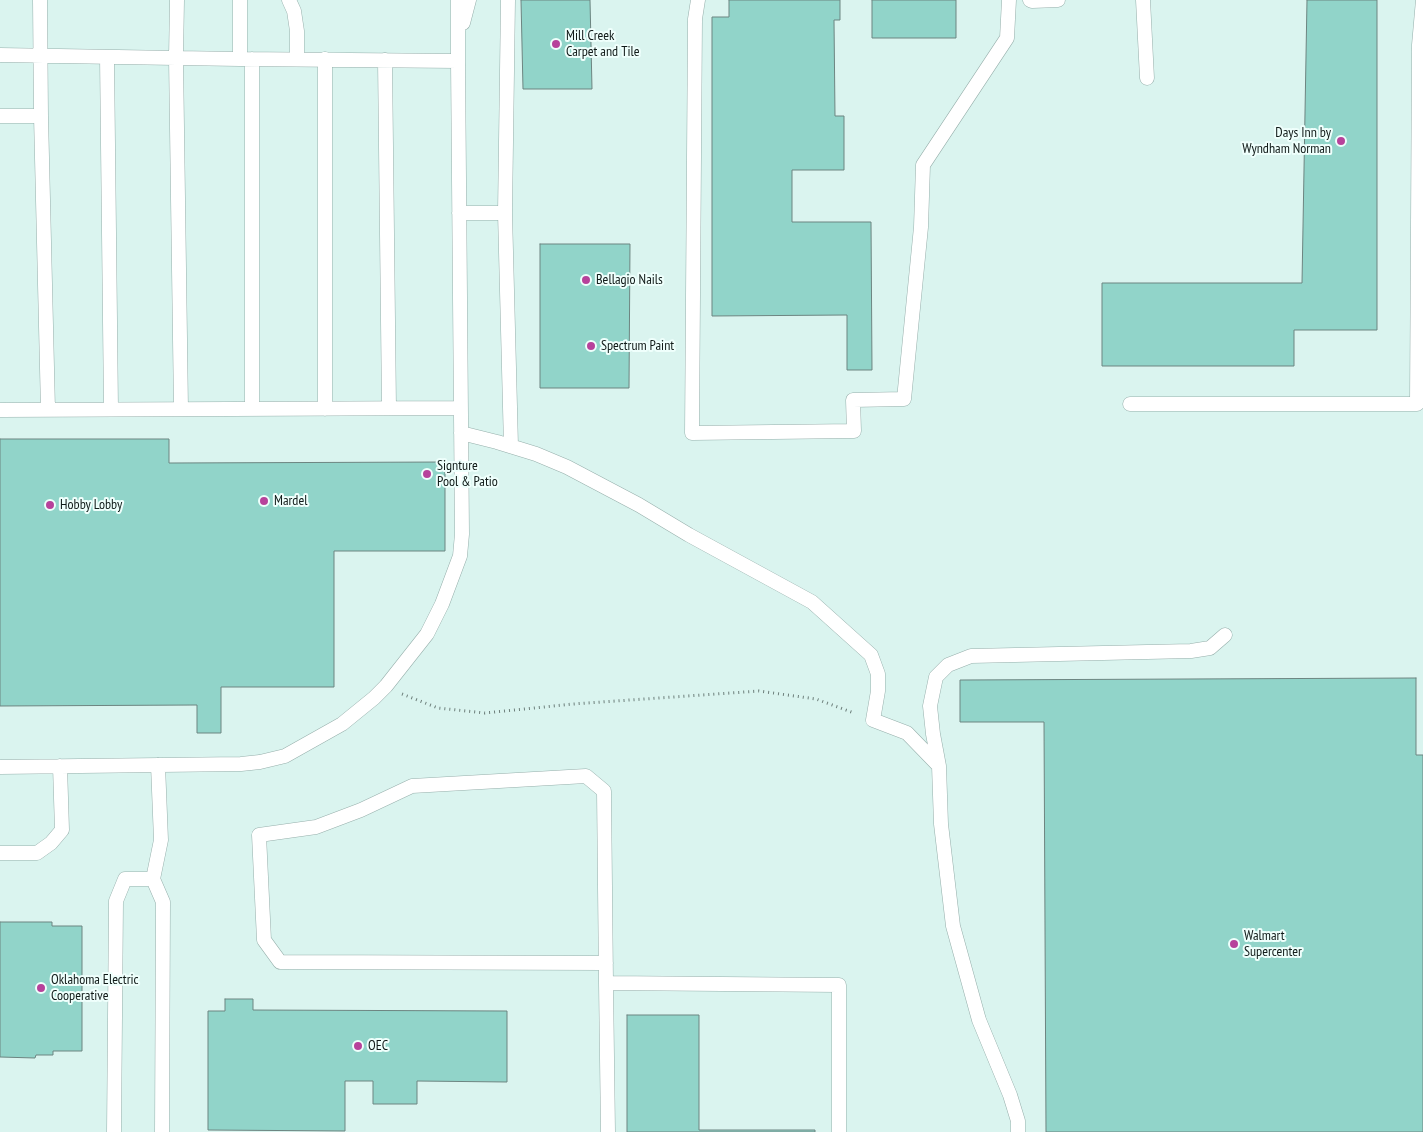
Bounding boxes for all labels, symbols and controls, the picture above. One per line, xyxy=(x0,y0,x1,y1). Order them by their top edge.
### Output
place label: Mill Creek Carpet and Tile xyxy=(566,28,639,60)
marker: Mill Creek Carpet and Tile xyxy=(550,38,562,50)
place label: Days Inn by Wyndham Norman xyxy=(1242,125,1331,158)
marker: Days Inn by Wyndham Norman xyxy=(1335,135,1347,147)
place label: Bellagio Nails xyxy=(596,272,663,288)
marker: Bellagio Nails xyxy=(580,274,592,286)
place label: Spectrum Paint xyxy=(601,338,674,354)
marker: Spectrum Paint xyxy=(585,340,597,352)
place label: Signture Pool & Patio xyxy=(437,458,498,491)
marker: Signture Pool & Patio xyxy=(421,468,433,480)
place label: Mardel xyxy=(274,493,307,509)
marker: Mardel xyxy=(258,495,270,507)
place label: Hobby Lobby xyxy=(60,497,122,513)
marker: Hobby Lobby xyxy=(44,499,56,511)
place label: Walmart Supercenter xyxy=(1244,928,1302,960)
marker: Walmart Supercenter xyxy=(1228,938,1240,950)
place label: Oklahoma Electric Cooperative xyxy=(51,972,138,1004)
marker: Oklahoma Electric Cooperative xyxy=(35,982,47,994)
place label: OEC xyxy=(368,1038,388,1054)
marker: OEC xyxy=(352,1040,364,1052)

